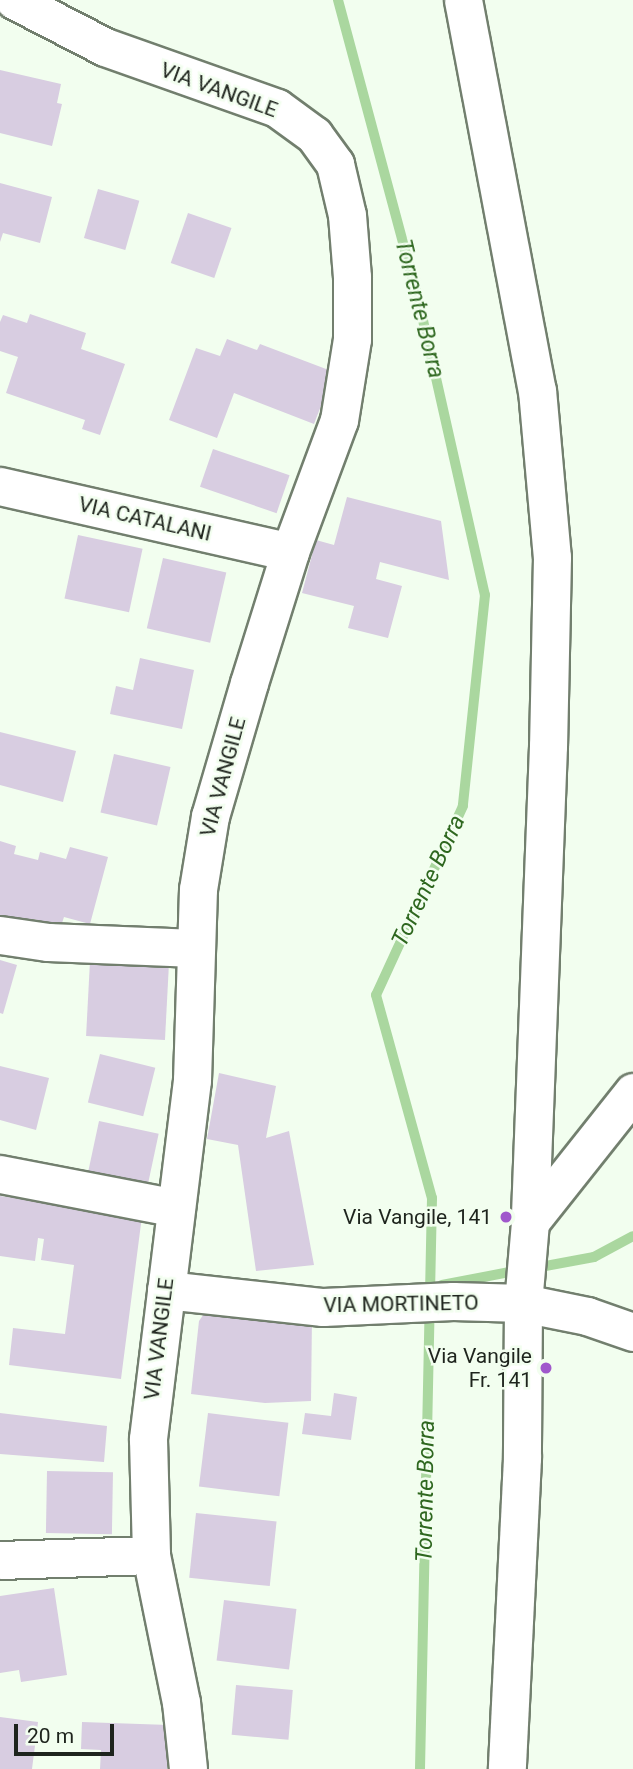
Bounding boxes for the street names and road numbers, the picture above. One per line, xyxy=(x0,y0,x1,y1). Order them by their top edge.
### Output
street label: VIA VANGILE xyxy=(157,57,281,123)
street label: VIA CATALANI xyxy=(76,491,214,547)
street label: VIA VANGILE xyxy=(195,714,251,840)
street label: VIA VANGILE xyxy=(139,1277,179,1401)
street label: VIA MORTINETO xyxy=(323,1290,479,1318)

